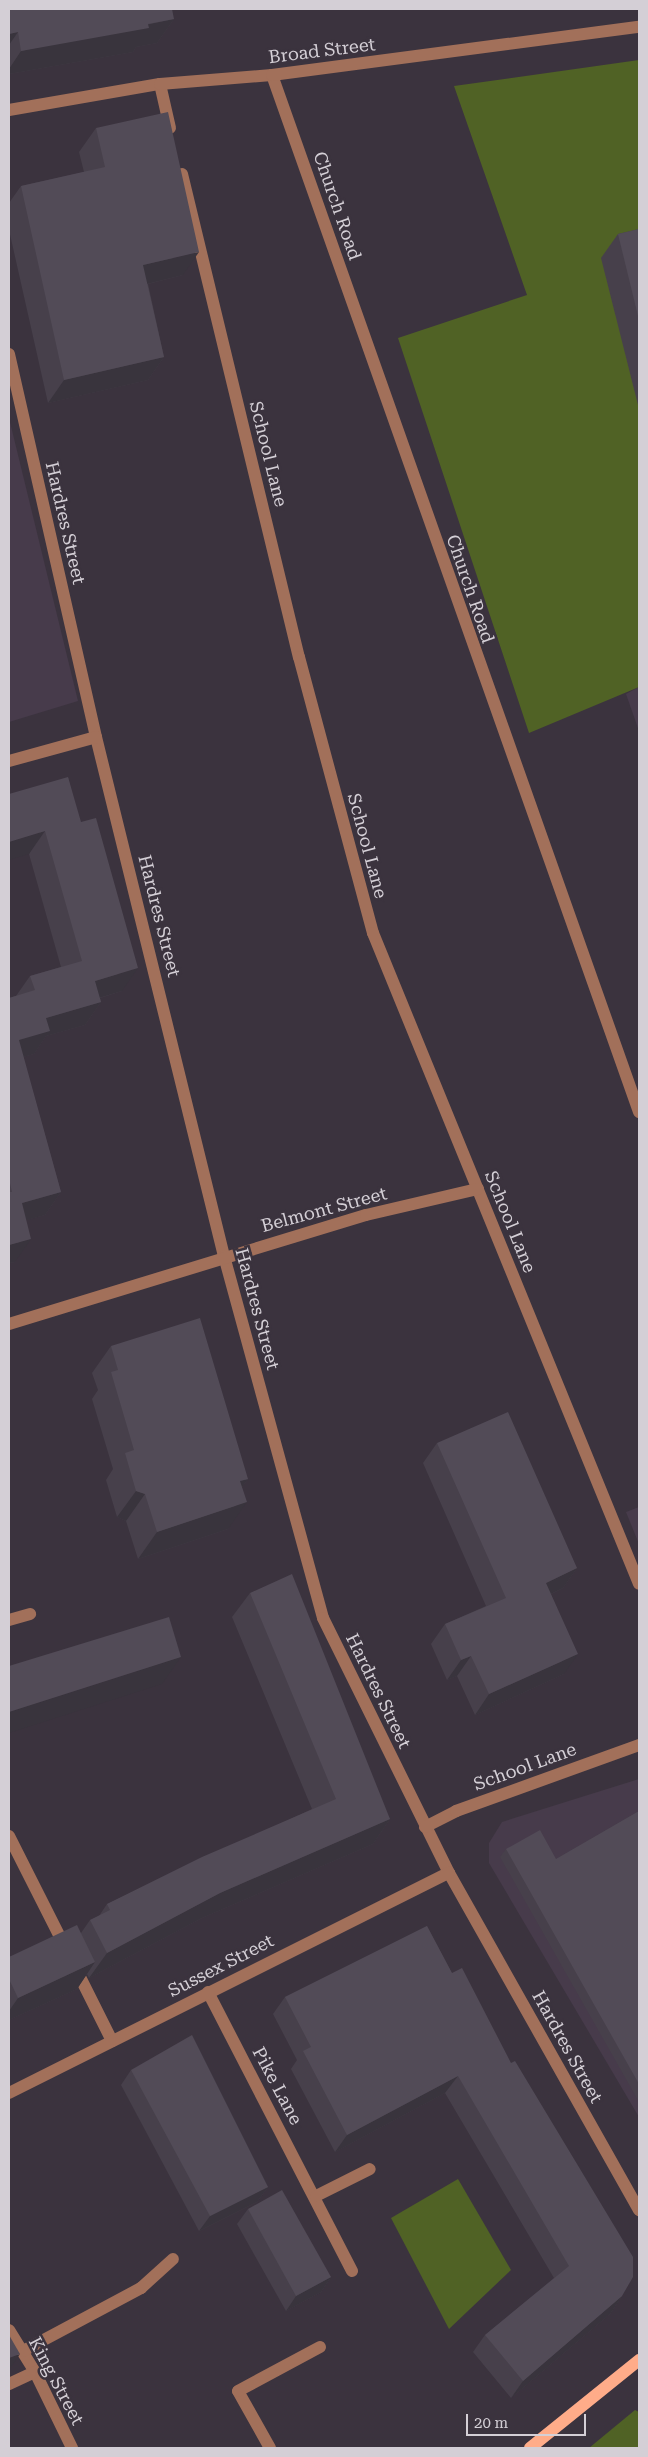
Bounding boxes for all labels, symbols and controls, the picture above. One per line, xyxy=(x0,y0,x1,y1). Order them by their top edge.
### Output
street label: Broad Street xyxy=(267,34,377,68)
street label: Church Road xyxy=(308,149,366,263)
street label: School Lane xyxy=(244,399,292,509)
street label: Hardres Street xyxy=(40,460,90,586)
street label: Church Road xyxy=(441,532,499,646)
street label: School Lane xyxy=(343,791,391,901)
street label: Hardres Street xyxy=(133,853,185,979)
street label: School Lane xyxy=(480,1168,540,1276)
street label: Belmont Street xyxy=(259,1183,389,1237)
street label: Hardres Street xyxy=(230,1246,284,1372)
street label: Hardres Street xyxy=(341,1630,415,1752)
street label: School Lane xyxy=(471,1738,579,1796)
street label: Sussex Street xyxy=(165,1930,277,2002)
street label: Hardres Street xyxy=(527,1987,607,2107)
street label: Pike Lane xyxy=(247,2043,307,2129)
street label: King Street xyxy=(24,2333,88,2429)
scale bar xyxy=(468,2404,588,2436)
text: 20 m xyxy=(474,2414,508,2432)

